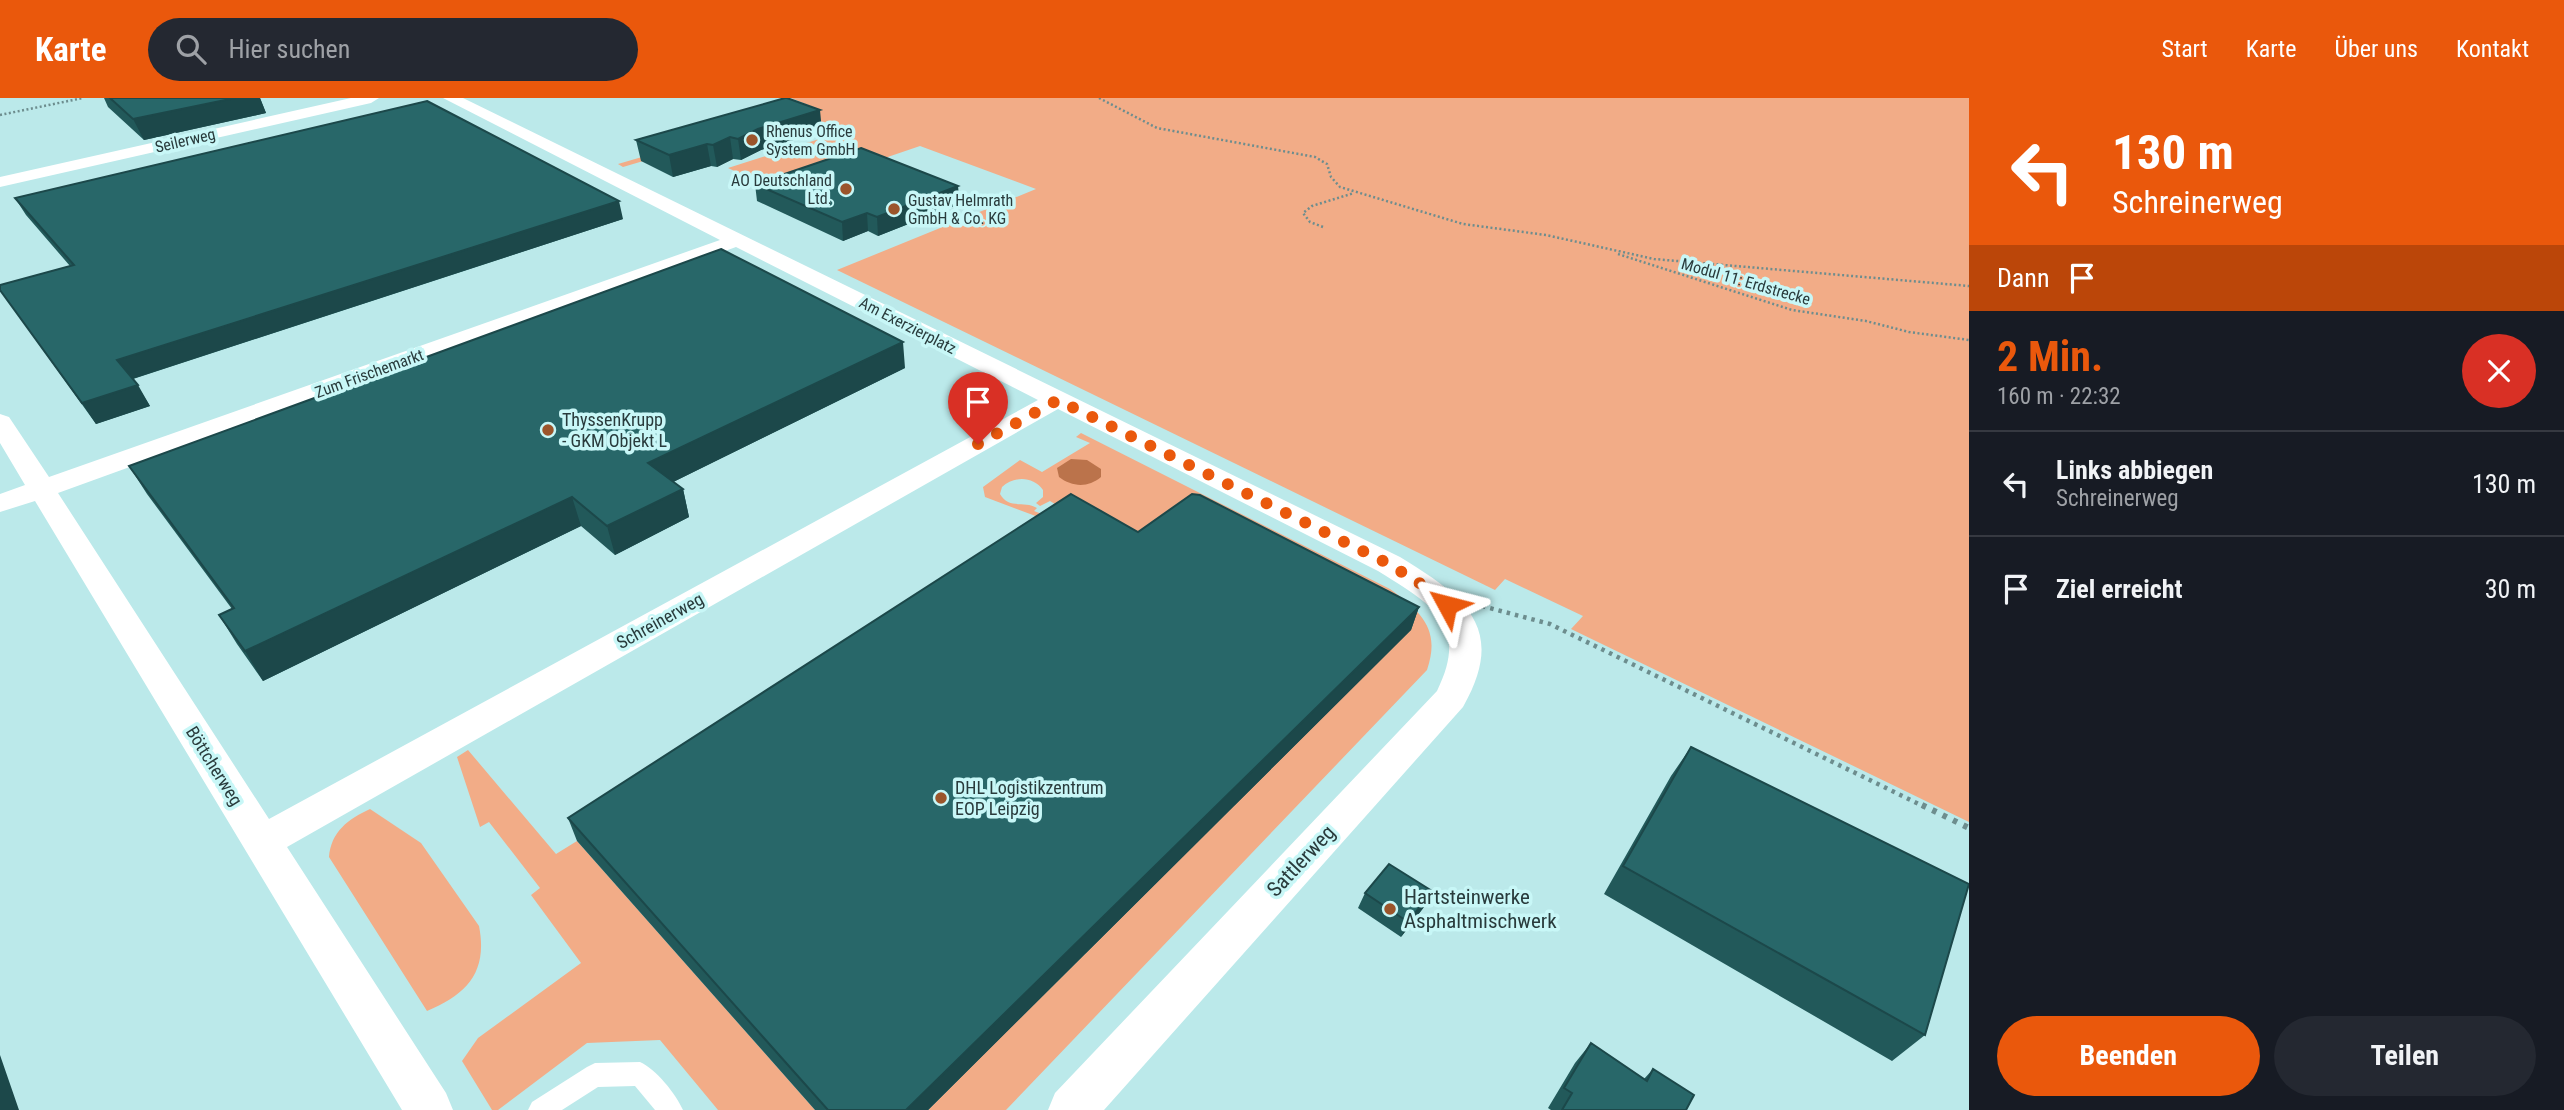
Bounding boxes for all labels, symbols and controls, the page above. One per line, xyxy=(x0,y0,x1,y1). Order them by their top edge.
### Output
search box xyxy=(148,18,638,81)
text: Karte xyxy=(35,30,106,69)
icon: search xyxy=(172,30,210,68)
text: Hier suchen xyxy=(228,34,350,64)
text: Start xyxy=(2162,35,2208,63)
text: Karte xyxy=(2246,35,2296,63)
text: Über uns xyxy=(2334,35,2418,63)
text: Kontakt xyxy=(2456,35,2529,63)
place label: Rhenus Office System GmbH xyxy=(766,122,856,159)
street label: Seilerweg xyxy=(153,124,217,157)
text: 130 m xyxy=(2112,124,2234,181)
icon: left xyxy=(1997,126,2088,217)
marker: Rhenus Office System GmbH xyxy=(744,132,760,148)
place label: AO Deutschland Ltd. xyxy=(731,171,832,208)
marker: AO Deutschland Ltd. xyxy=(838,181,854,197)
text: Schreinerweg xyxy=(2112,183,2283,221)
place label: Gustav Helmrath GmbH & Co. KG xyxy=(908,191,1013,228)
marker: Gustav Helmrath GmbH & Co. KG xyxy=(886,201,902,217)
street label: Modul 11: Erdstrecke xyxy=(1679,254,1812,309)
icon: arrive xyxy=(2063,259,2101,297)
text: Dann xyxy=(1997,263,2049,293)
street label: Am Exerzierplatz xyxy=(856,293,959,358)
text: 2 Min. xyxy=(1997,332,2103,381)
button: close xyxy=(2462,334,2536,408)
street label: Zum Frischemarkt xyxy=(312,345,426,402)
pin xyxy=(948,372,1008,444)
icon: arrive xyxy=(959,383,997,421)
text: 160 m · 22:32 xyxy=(1997,383,2121,410)
place label: ThyssenKrupp - GKM Objekt L xyxy=(562,409,668,451)
marker: ThyssenKrupp - GKM Objekt L xyxy=(540,422,556,438)
text: Links abbiegen xyxy=(2056,455,2213,485)
icon: left xyxy=(1997,465,2035,503)
text: 130 m xyxy=(2472,469,2536,499)
text: Schreinerweg xyxy=(2056,485,2179,512)
position arrow xyxy=(1410,568,1484,642)
icon: arrive xyxy=(1997,570,2035,608)
text: Ziel erreicht xyxy=(2056,574,2182,604)
text: 30 m xyxy=(2485,574,2536,604)
street label: Schreinerweg xyxy=(613,588,707,653)
street label: Böttcherweg xyxy=(182,722,247,809)
place label: DHL Logistikzentrum EOP Leipzig xyxy=(955,777,1104,819)
marker: DHL Logistikzentrum EOP Leipzig xyxy=(933,790,949,806)
street label: Sattlerweg xyxy=(1262,820,1340,902)
place label: Hartsteinwerke Asphaltmischwerk xyxy=(1404,885,1557,933)
marker: Hartsteinwerke Asphaltmischwerk xyxy=(1382,901,1398,917)
button: Beenden xyxy=(1997,1016,2260,1096)
button: Teilen xyxy=(2274,1016,2536,1096)

